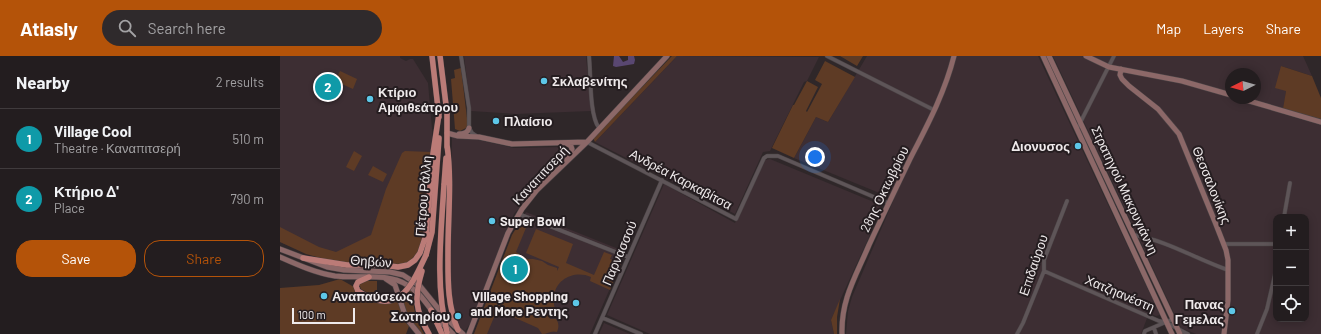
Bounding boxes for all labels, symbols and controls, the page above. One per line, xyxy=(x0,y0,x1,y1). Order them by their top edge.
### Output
search box xyxy=(102,10,382,46)
text: Atlasly xyxy=(20,17,78,40)
icon: search xyxy=(116,17,138,39)
text: Search here xyxy=(148,19,226,37)
text: Map xyxy=(1156,20,1181,37)
text: Layers xyxy=(1203,20,1244,37)
text: Share xyxy=(1266,20,1301,37)
north arrow xyxy=(1225,68,1261,104)
text: Nearby xyxy=(16,72,70,92)
pin: 2 xyxy=(315,72,341,102)
place label: Σκλαβενίτης xyxy=(552,73,628,89)
text: 2 results xyxy=(216,74,264,90)
marker: Σκλαβενίτης xyxy=(539,76,549,86)
place label: Κτίριο Αμφιθεάτρου xyxy=(378,84,458,115)
marker: Κτίριο Αμφιθεάτρου xyxy=(365,94,375,104)
place label: Πλαίσιο xyxy=(504,113,553,129)
marker: Πλαίσιο xyxy=(491,116,501,126)
text: Village Cool xyxy=(54,122,131,140)
street label: Στρατηγού Μακρυγιάννη xyxy=(1088,123,1162,257)
text: 1 xyxy=(27,131,31,147)
text: 510 m xyxy=(232,131,264,147)
place label: Διονυσος xyxy=(1011,138,1070,154)
text: Theatre · Καναπιτσερή xyxy=(54,140,181,156)
marker: Διονυσος xyxy=(1073,141,1083,151)
street label: Καναπιτσερή xyxy=(509,142,571,208)
street label: 28ης Οκτωβρίου xyxy=(856,143,912,235)
street label: Θεσσαλονίκης xyxy=(1189,144,1235,226)
street label: Ανδρέα Καρκαβίτσα xyxy=(627,145,735,213)
your location xyxy=(805,147,825,167)
street label: Πέτρου Ράλλη xyxy=(411,155,435,237)
text: Κτήριο Δ' xyxy=(54,182,119,200)
text: 2 xyxy=(25,191,33,207)
text: 790 m xyxy=(230,191,264,207)
text: Place xyxy=(54,200,85,216)
place label: Super Bowl xyxy=(500,213,565,229)
map controls xyxy=(1273,214,1309,322)
button: + xyxy=(1273,214,1309,250)
marker: Super Bowl xyxy=(487,216,497,226)
street label: Παρνασσού xyxy=(598,218,640,288)
street label: Επιδαύρου xyxy=(1015,232,1051,298)
button: Save xyxy=(16,240,136,277)
button: Share xyxy=(144,240,264,277)
button: − xyxy=(1273,250,1309,286)
street label: Θηβών xyxy=(350,252,392,270)
pin: 1 xyxy=(502,254,528,284)
street label: Χατζηανέστη xyxy=(1083,271,1157,315)
button: locate xyxy=(1273,286,1309,322)
place label: Αναπαύσεως xyxy=(332,288,413,304)
place label: Village Shopping and More Ρεντης xyxy=(470,288,568,319)
marker: Αναπαύσεως xyxy=(319,291,329,301)
place label: Πανας Γεμελας xyxy=(1175,296,1224,327)
marker: Village Shopping and More Ρεντης xyxy=(571,298,581,308)
scale bar xyxy=(292,306,355,325)
marker: Πανας Γεμελας xyxy=(1227,306,1237,316)
text: 100 m xyxy=(298,308,326,321)
place label: Σωτηρίου xyxy=(391,308,450,324)
marker: Σωτηρίου xyxy=(453,311,463,321)

